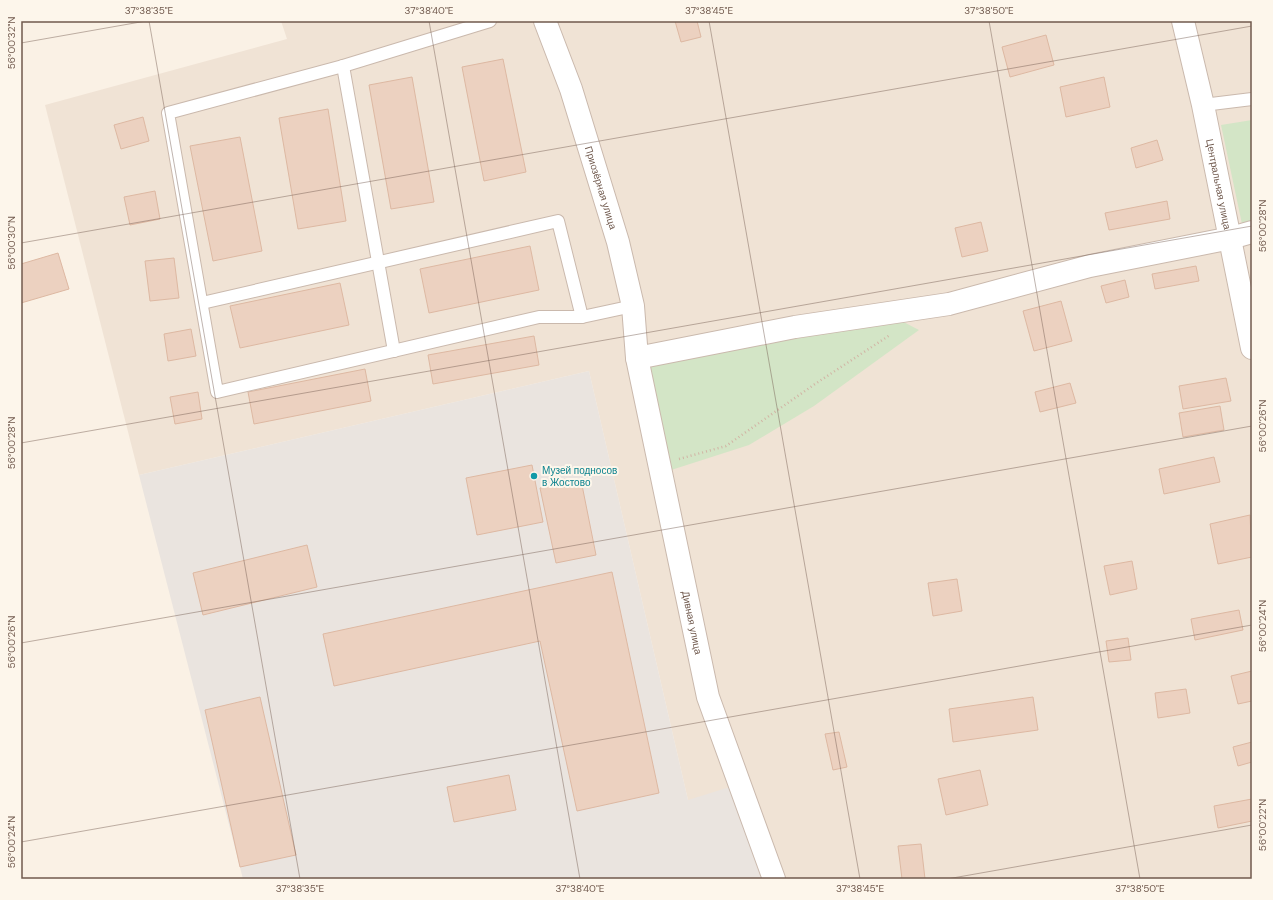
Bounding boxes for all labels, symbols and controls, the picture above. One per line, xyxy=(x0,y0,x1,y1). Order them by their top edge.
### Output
text: 37°38'35"E xyxy=(125,4,174,17)
text: 37°38'40"E xyxy=(404,4,454,17)
text: 37°38'45"E xyxy=(685,4,733,17)
text: 37°38'50"E xyxy=(964,4,1014,17)
text: 56°00'32"N xyxy=(5,17,18,69)
street label: Центральная улица xyxy=(1203,138,1234,231)
street label: Приозёрная улица xyxy=(582,145,620,231)
text: 56°00'28"N xyxy=(1256,200,1269,252)
text: 56°00'30"N xyxy=(5,216,18,270)
text: 56°00'26"N xyxy=(1256,399,1269,452)
text: 56°00'28"N xyxy=(5,417,18,469)
place label: Музей подносов в Жостово xyxy=(542,464,617,489)
marker: Музей подносов в Жостово xyxy=(529,471,539,481)
street label: Дивная улица xyxy=(679,590,705,656)
text: 56°00'24"N xyxy=(1256,600,1269,652)
text: 56°00'26"N xyxy=(5,615,18,668)
text: 56°00'22"N xyxy=(1256,799,1269,851)
text: 56°00'24"N xyxy=(5,816,18,868)
text: 37°38'35"E xyxy=(276,882,325,895)
text: 37°38'40"E xyxy=(555,882,605,895)
text: 37°38'45"E xyxy=(836,882,884,895)
text: 37°38'50"E xyxy=(1115,882,1165,895)

